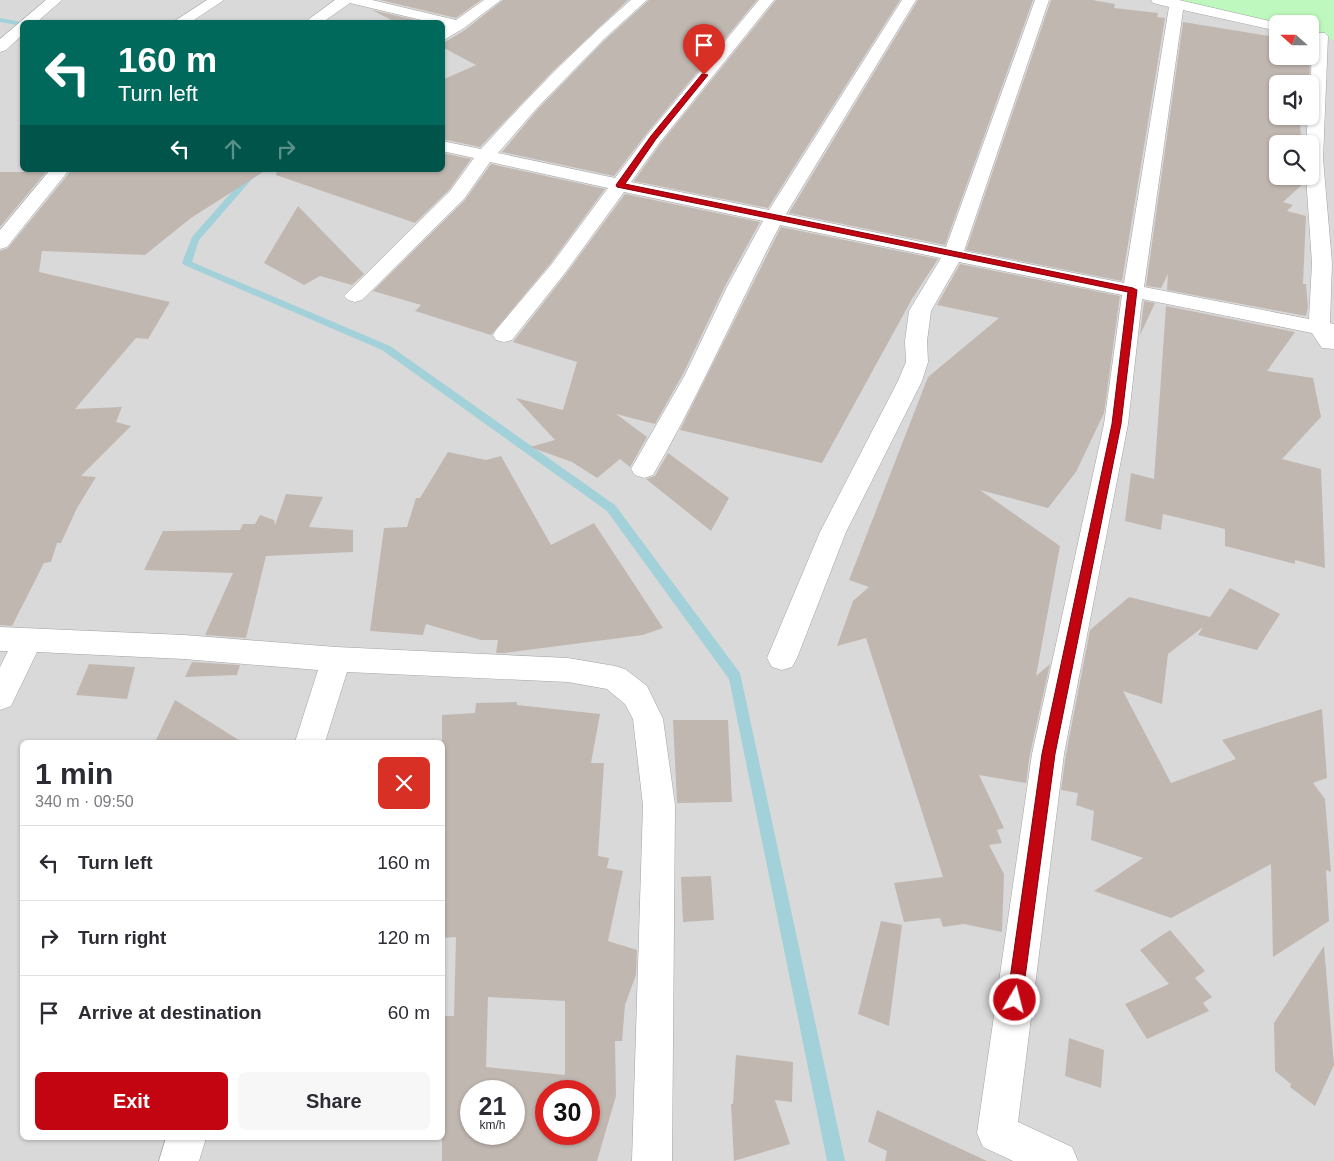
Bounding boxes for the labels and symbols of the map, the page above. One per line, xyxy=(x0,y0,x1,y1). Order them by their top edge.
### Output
north arrow xyxy=(1269,15,1319,65)
pin xyxy=(683,24,725,75)
position arrow xyxy=(988,973,1040,1025)
speed limit sign: 30 xyxy=(535,1080,600,1145)

